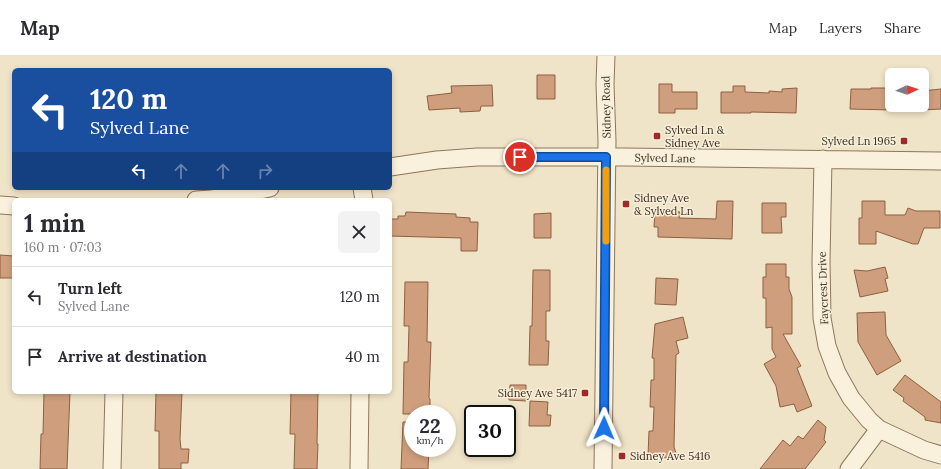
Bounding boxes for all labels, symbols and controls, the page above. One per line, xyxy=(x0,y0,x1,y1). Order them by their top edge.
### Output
text: Map xyxy=(20,16,60,40)
text: Map xyxy=(769,19,797,37)
text: Layers xyxy=(819,19,862,37)
text: Share xyxy=(884,19,921,37)
north arrow xyxy=(885,68,929,112)
map controls xyxy=(885,68,929,112)
street label: Sidney Road xyxy=(598,75,614,138)
text: 120 m xyxy=(90,81,167,117)
icon: left xyxy=(24,84,76,136)
text: Sylved Lane xyxy=(90,116,189,139)
place label: Sylved Ln & Sidney Ave xyxy=(665,123,725,150)
marker: Sylved Ln & Sidney Ave xyxy=(652,131,662,141)
place label: Sylved Ln 1965 xyxy=(822,134,896,148)
marker: Sylved Ln 1965 xyxy=(899,136,909,146)
pin xyxy=(503,140,537,174)
icon: arrive xyxy=(509,146,531,168)
street label: Sylved Lane xyxy=(635,150,695,166)
icon: left xyxy=(128,160,150,182)
icon: ahead xyxy=(170,160,192,182)
icon: ahead xyxy=(212,160,234,182)
icon: right xyxy=(254,160,276,182)
place label: Sidney Ave & Sylved Ln xyxy=(634,191,694,218)
marker: Sidney Ave & Sylved Ln xyxy=(621,199,631,209)
text: 1 min xyxy=(24,208,85,239)
button: close xyxy=(338,211,380,253)
text: 160 m · 07:03 xyxy=(24,239,102,256)
street label: Faycrest Drive xyxy=(815,251,831,325)
text: Turn left xyxy=(58,279,122,298)
icon: left xyxy=(24,286,46,308)
text: 120 m xyxy=(340,287,380,306)
text: Sylved Lane xyxy=(58,298,130,315)
icon: arrive xyxy=(24,346,46,368)
text: Arrive at destination xyxy=(58,347,207,366)
text: 40 m xyxy=(345,347,380,366)
place label: Sidney Ave 5417 xyxy=(498,386,577,400)
marker: Sidney Ave 5417 xyxy=(580,388,590,398)
speed limit sign: 30 xyxy=(464,405,516,457)
position arrow xyxy=(583,407,625,449)
text: 22 xyxy=(419,413,441,438)
text: km/h xyxy=(416,434,444,447)
place label: Sidney Ave 5416 xyxy=(630,449,710,463)
marker: Sidney Ave 5416 xyxy=(617,451,627,461)

